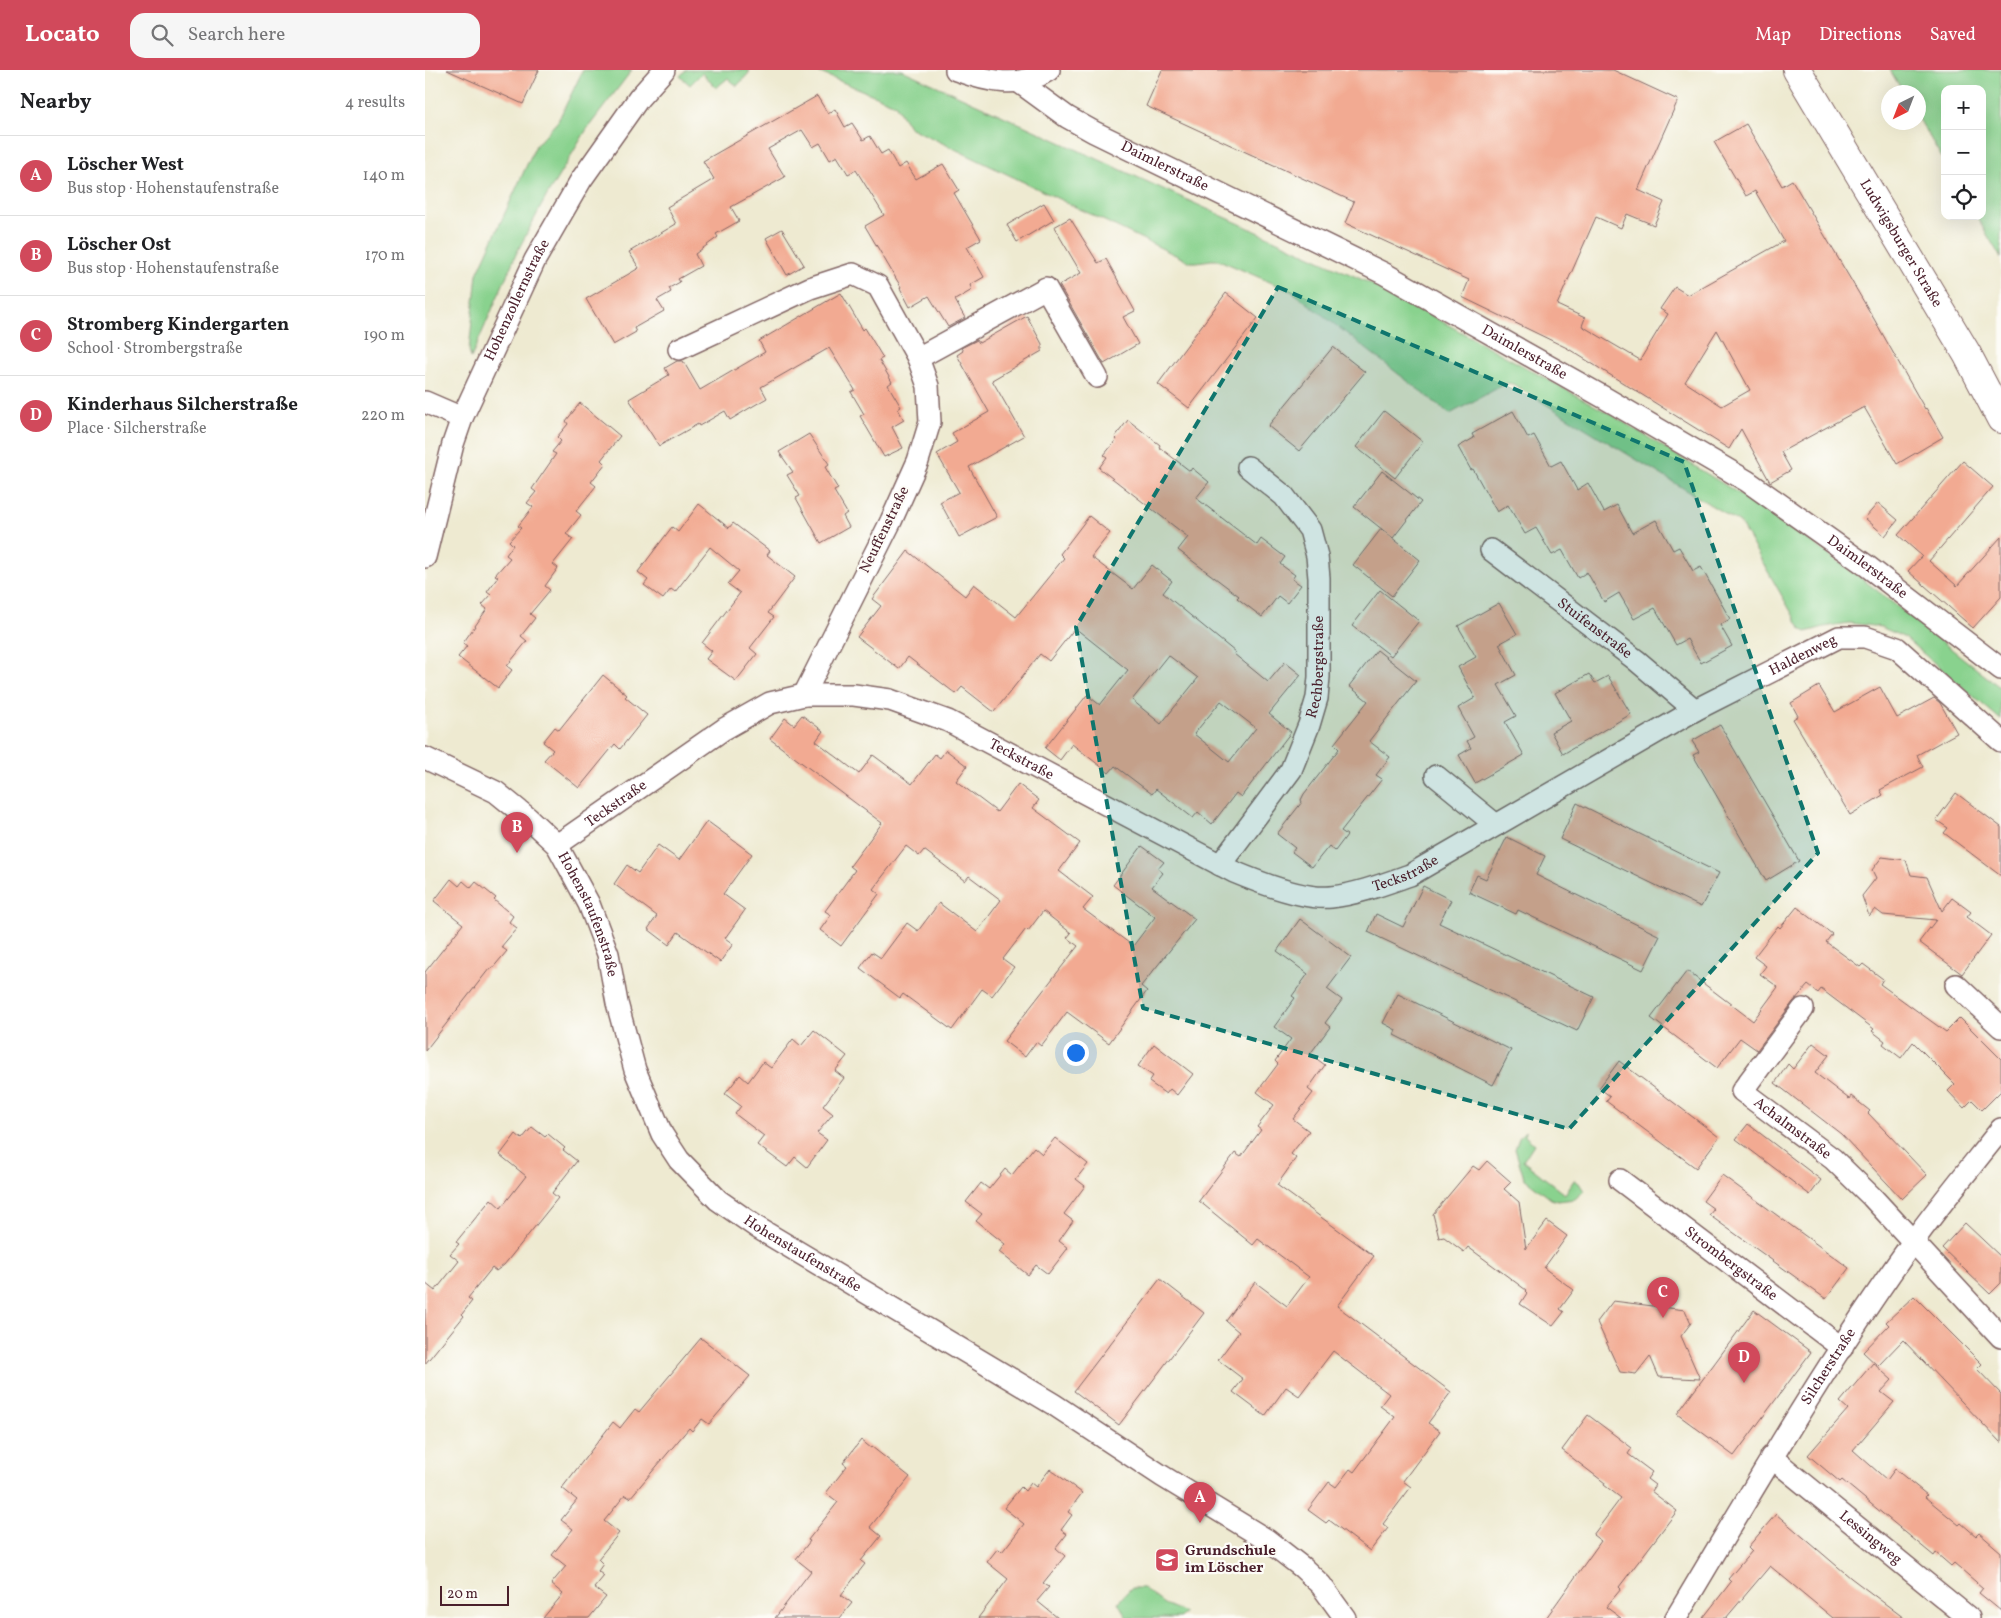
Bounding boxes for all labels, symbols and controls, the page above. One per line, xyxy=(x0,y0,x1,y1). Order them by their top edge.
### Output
search box xyxy=(130,13,480,58)
text: Locato xyxy=(25,18,100,52)
icon: search xyxy=(148,21,176,49)
text: Search here xyxy=(188,22,285,48)
text: Map xyxy=(1755,23,1791,48)
text: Directions xyxy=(1819,23,1902,48)
text: Saved xyxy=(1930,23,1976,48)
north arrow xyxy=(1881,85,1926,130)
map controls xyxy=(1941,85,1986,220)
button: + xyxy=(1941,85,1986,130)
text: Nearby xyxy=(20,88,91,117)
text: 4 results xyxy=(345,92,405,114)
button: − xyxy=(1941,130,1986,175)
street label: Daimlerstraße xyxy=(1117,136,1212,197)
text: Löscher West xyxy=(67,152,184,178)
text: A xyxy=(30,165,42,187)
text: 140 m xyxy=(363,165,405,187)
street label: Ludwigsburger Straße xyxy=(1854,175,1947,311)
button: locate xyxy=(1941,175,1986,220)
text: Bus stop · Hohenstaufenstraße xyxy=(67,178,279,200)
text: Löscher Ost xyxy=(67,232,171,258)
street label: Hohenzollernstraße xyxy=(479,235,555,364)
text: B xyxy=(31,245,41,267)
text: 170 m xyxy=(365,245,405,267)
text: Bus stop · Hohenstaufenstraße xyxy=(67,258,279,280)
text: Stromberg Kindergarten xyxy=(67,312,289,338)
street label: Daimlerstraße xyxy=(1477,320,1571,385)
text: C xyxy=(31,325,41,347)
text: 190 m xyxy=(363,325,405,347)
text: School · Strombergstraße xyxy=(67,338,243,360)
text: Kinderhaus Silcherstraße xyxy=(67,392,298,418)
text: D xyxy=(30,405,42,427)
text: 220 m xyxy=(361,405,405,427)
text: Place · Silcherstraße xyxy=(67,418,207,440)
street label: Neuffenstraße xyxy=(855,483,915,577)
street label: Daimlerstraße xyxy=(1823,530,1912,604)
street label: Stuifenstraße xyxy=(1553,593,1637,664)
street label: Rechbergstraße xyxy=(1301,616,1330,721)
street label: Haldenweg xyxy=(1765,629,1841,681)
street label: Teckstraße xyxy=(985,734,1058,786)
street label: Teckstraße xyxy=(581,775,651,833)
pin: B xyxy=(501,812,533,853)
street label: Hohenstaufenstraße xyxy=(552,848,623,979)
street label: Teckstraße xyxy=(1370,850,1443,898)
your location xyxy=(1063,1040,1089,1066)
street label: Achalmstraße xyxy=(1749,1093,1836,1165)
street label: Hohenstaufenstraße xyxy=(739,1210,865,1298)
street label: Strombergstraße xyxy=(1680,1222,1782,1306)
pin: C xyxy=(1647,1277,1679,1318)
street label: Silcherstraße xyxy=(1796,1324,1861,1409)
pin: D xyxy=(1728,1342,1760,1383)
pin: A xyxy=(1184,1482,1216,1523)
street label: Lessingweg xyxy=(1834,1506,1907,1570)
place label: Grundschule im Löscher xyxy=(1185,1541,1276,1579)
school or university icon: Grundschule im Löscher xyxy=(1154,1547,1180,1573)
scale bar xyxy=(440,1583,509,1606)
text: 20 m xyxy=(447,1585,478,1604)

